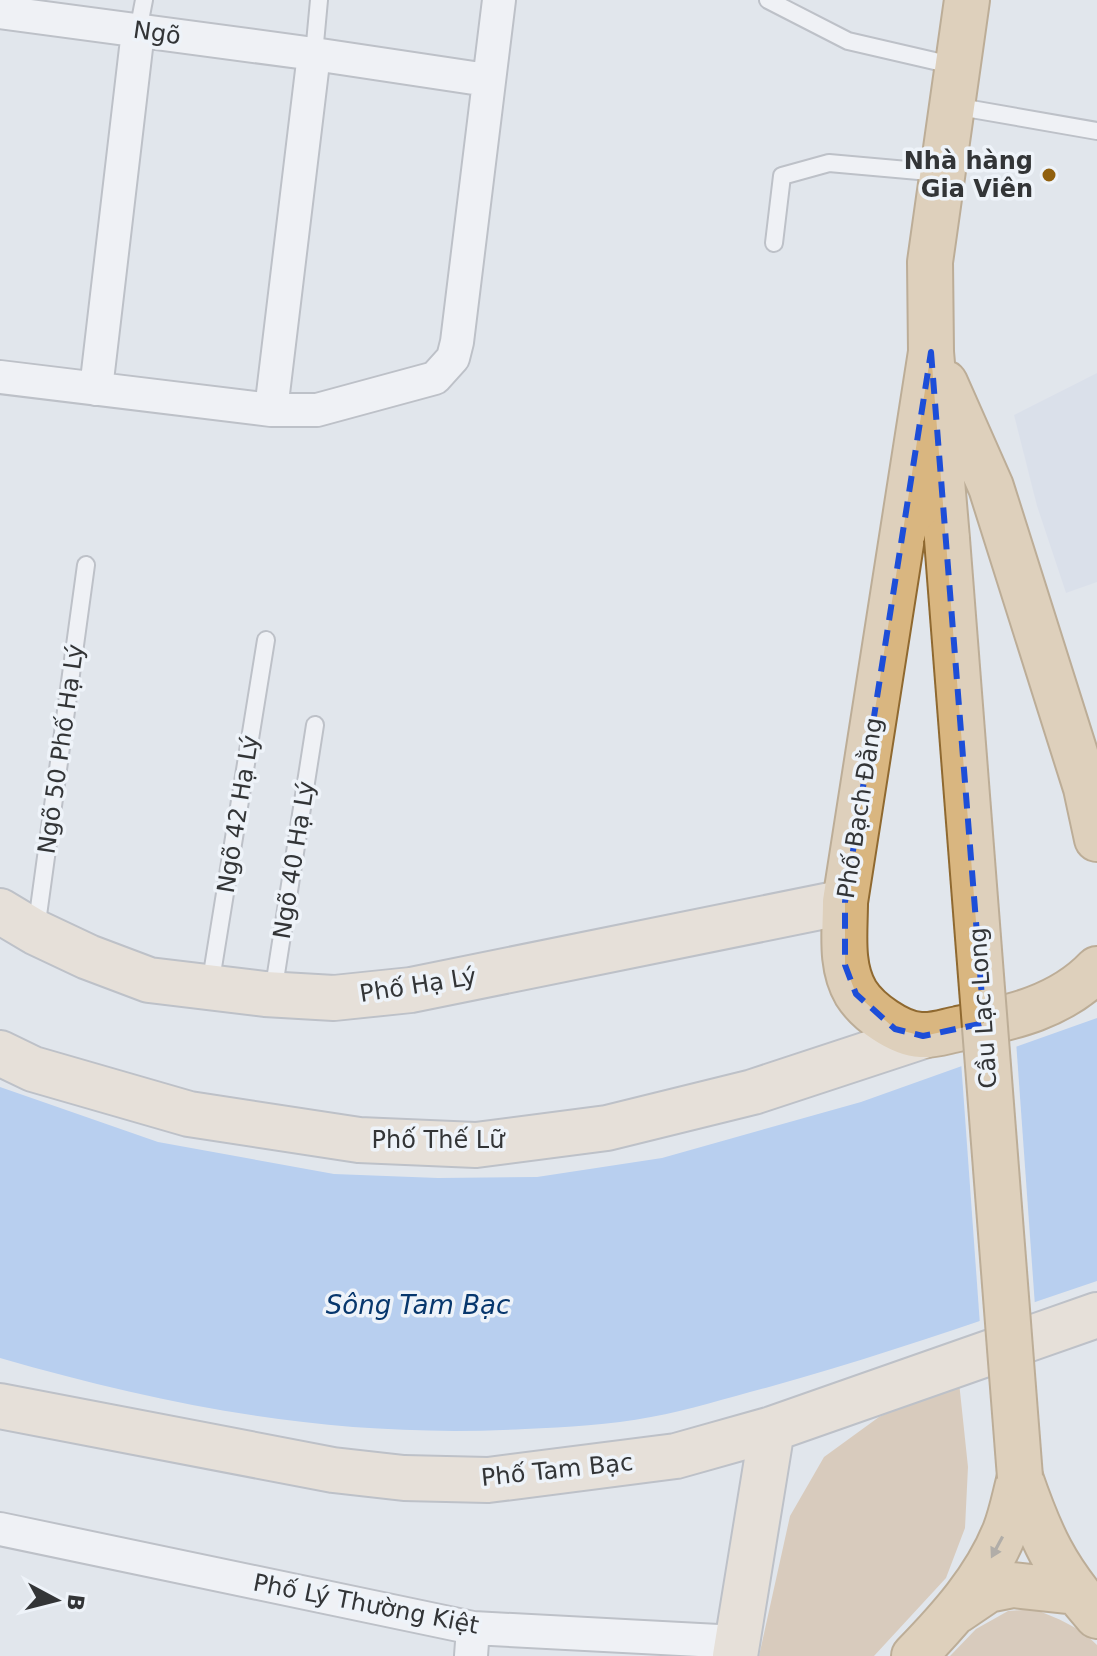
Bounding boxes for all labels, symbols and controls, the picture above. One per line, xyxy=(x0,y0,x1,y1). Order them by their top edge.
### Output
street label: Ngõ xyxy=(131,16,183,50)
place label: Nhà hàng Gia Viên xyxy=(904,147,1033,203)
marker: Nhà hàng Gia Viên xyxy=(1040,166,1058,184)
street label: Ngõ 50 Phố Hạ Lý xyxy=(32,642,90,856)
street label: Phố Bạch Đằng xyxy=(831,715,888,901)
street label: Ngõ 42 Hạ Lý xyxy=(212,733,264,895)
street label: Ngõ 40 Hạ Lý xyxy=(268,779,320,941)
street label: Cầu Lạc Long xyxy=(963,927,1003,1089)
street label: Phố Hạ Lý xyxy=(358,962,478,1008)
street label: Phố Thế Lữ xyxy=(372,1126,506,1154)
water label: Sông Tam Bạc xyxy=(326,1290,510,1320)
street label: Phố Tam Bạc xyxy=(480,1448,634,1492)
one-way arrow xyxy=(990,1536,1003,1559)
north arrow xyxy=(16,1560,96,1640)
street label: Phố Lý Thường Kiệt xyxy=(251,1568,481,1640)
text: B xyxy=(62,1593,89,1612)

